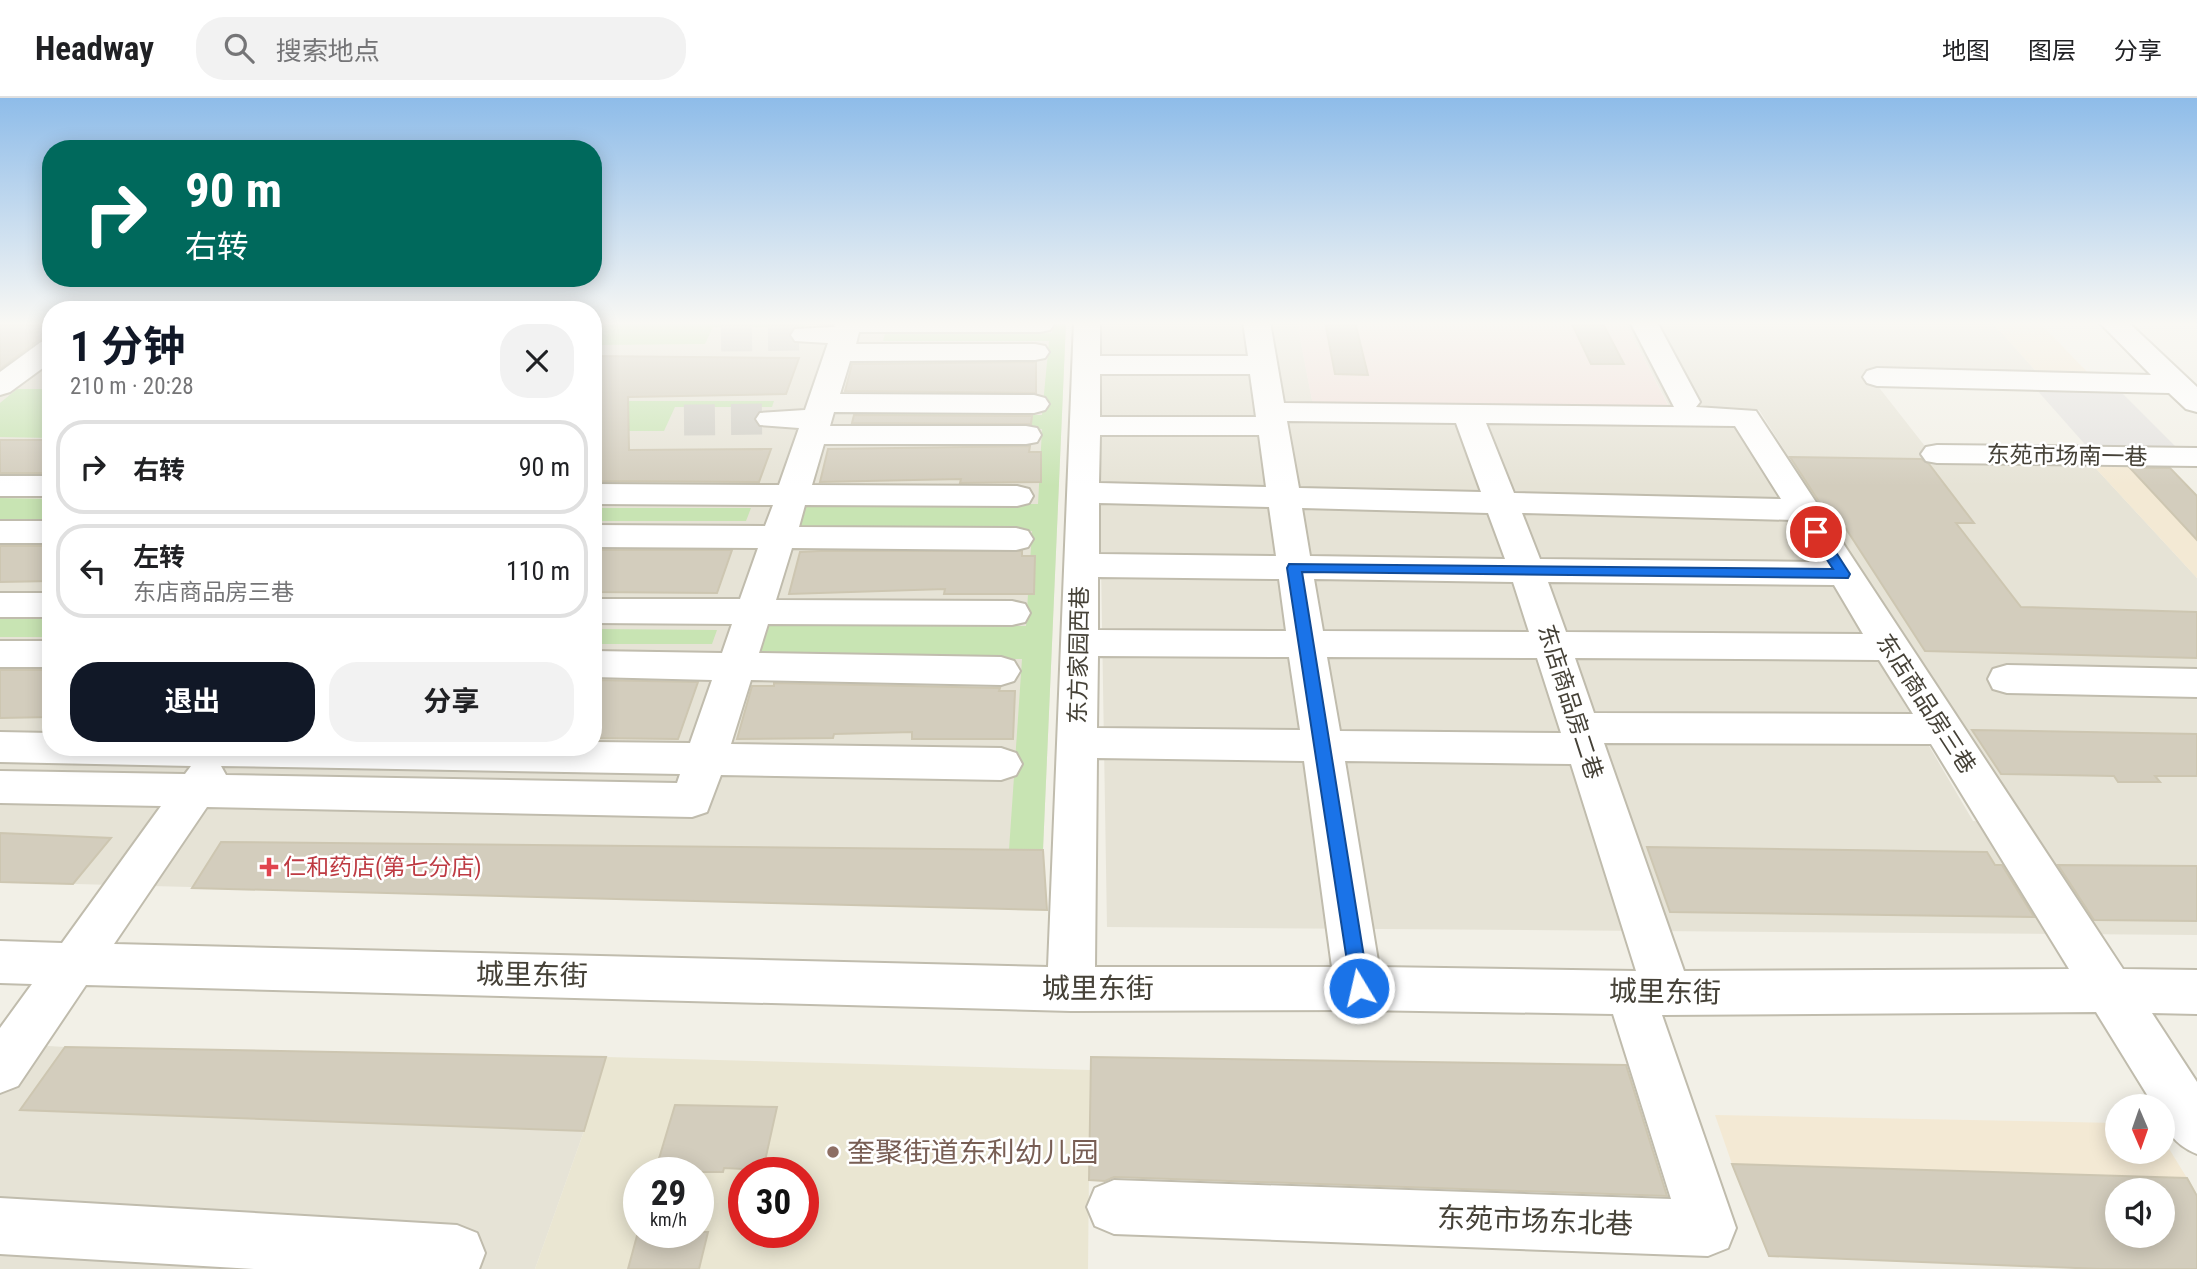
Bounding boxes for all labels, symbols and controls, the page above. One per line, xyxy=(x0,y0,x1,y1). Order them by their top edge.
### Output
search box xyxy=(196,17,686,80)
text: Headway xyxy=(35,29,154,68)
icon: search xyxy=(220,29,258,67)
text: 搜索地点 xyxy=(276,36,380,66)
text: 地图 xyxy=(1942,37,1990,65)
text: 图层 xyxy=(2028,37,2076,65)
text: 分享 xyxy=(2114,37,2162,65)
text: 90 m xyxy=(185,162,282,219)
icon: right xyxy=(70,168,161,259)
text: 右转 xyxy=(185,228,249,266)
text: 1 分钟 xyxy=(70,322,185,371)
button: close xyxy=(500,324,574,398)
text: 210 m · 20:28 xyxy=(70,373,194,400)
street label: 东苑市场南一巷 xyxy=(1986,441,2148,471)
icon: right xyxy=(74,448,112,486)
text: 90 m xyxy=(519,452,570,482)
text: 右转 xyxy=(133,455,185,485)
pin xyxy=(1786,502,1846,562)
icon: arrive xyxy=(1797,513,1835,551)
text: 左转 xyxy=(133,542,185,572)
icon: left xyxy=(74,552,112,590)
text: 110 m xyxy=(506,556,570,586)
text: 东店商品房三巷 xyxy=(133,579,294,606)
street label: 东方家园西巷 xyxy=(1064,586,1094,724)
street label: 东店商品房二巷 xyxy=(1532,621,1608,783)
street label: 东店商品房三巷 xyxy=(1871,629,1981,779)
button: 退出 xyxy=(70,662,315,742)
button: 分享 xyxy=(329,662,574,742)
place label: 仁和药店(第七分店) xyxy=(283,854,482,881)
marker: 仁和药店(第七分店) xyxy=(261,859,277,875)
position arrow xyxy=(1322,951,1396,1025)
street label: 城里东街 xyxy=(476,958,588,992)
street label: 城里东街 xyxy=(1042,972,1154,1005)
street label: 城里东街 xyxy=(1609,975,1721,1009)
north arrow xyxy=(2105,1094,2175,1164)
map controls xyxy=(2105,1094,2175,1248)
place label: 奎聚街道东利幼儿园 xyxy=(847,1136,1099,1169)
marker: 奎聚街道东利幼儿园 xyxy=(825,1144,841,1160)
speed limit sign: 30 xyxy=(728,1157,819,1248)
text: 29 xyxy=(651,1173,686,1214)
button: sound xyxy=(2105,1178,2175,1248)
street label: 东苑市场东北巷 xyxy=(1436,1201,1634,1241)
text: km/h xyxy=(650,1209,687,1230)

